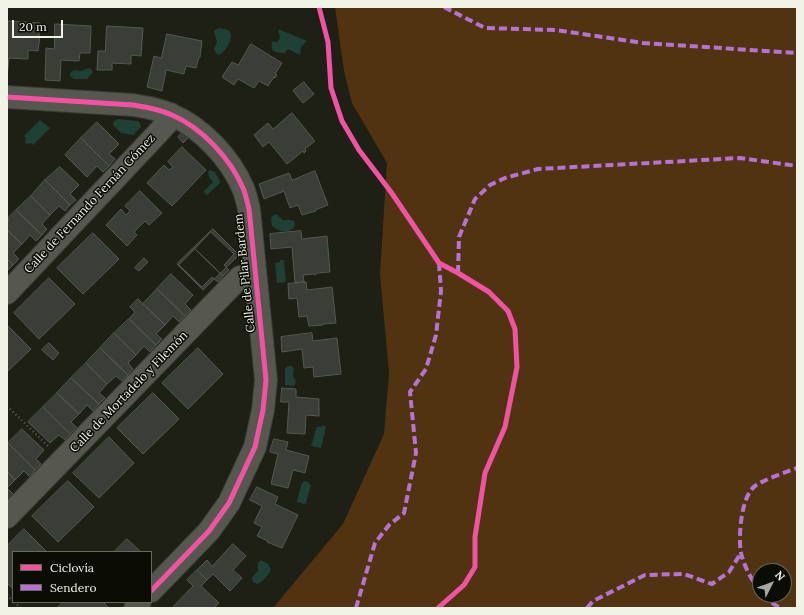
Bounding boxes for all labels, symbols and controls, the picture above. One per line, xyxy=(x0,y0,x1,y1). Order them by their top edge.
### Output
scale bar xyxy=(14,12,65,38)
text: 20 m xyxy=(19,19,47,34)
street label: Calle de Fernando Fernán Gómez xyxy=(22,131,158,277)
street label: Calle de Pilar Bardem xyxy=(232,213,258,333)
street label: Calle de Mortadelo y Filemón xyxy=(67,328,191,456)
legend xyxy=(12,551,152,603)
text: Ciclovía xyxy=(50,560,94,575)
north arrow xyxy=(752,563,792,603)
text: N xyxy=(772,568,788,583)
text: Sendero xyxy=(50,580,96,595)

